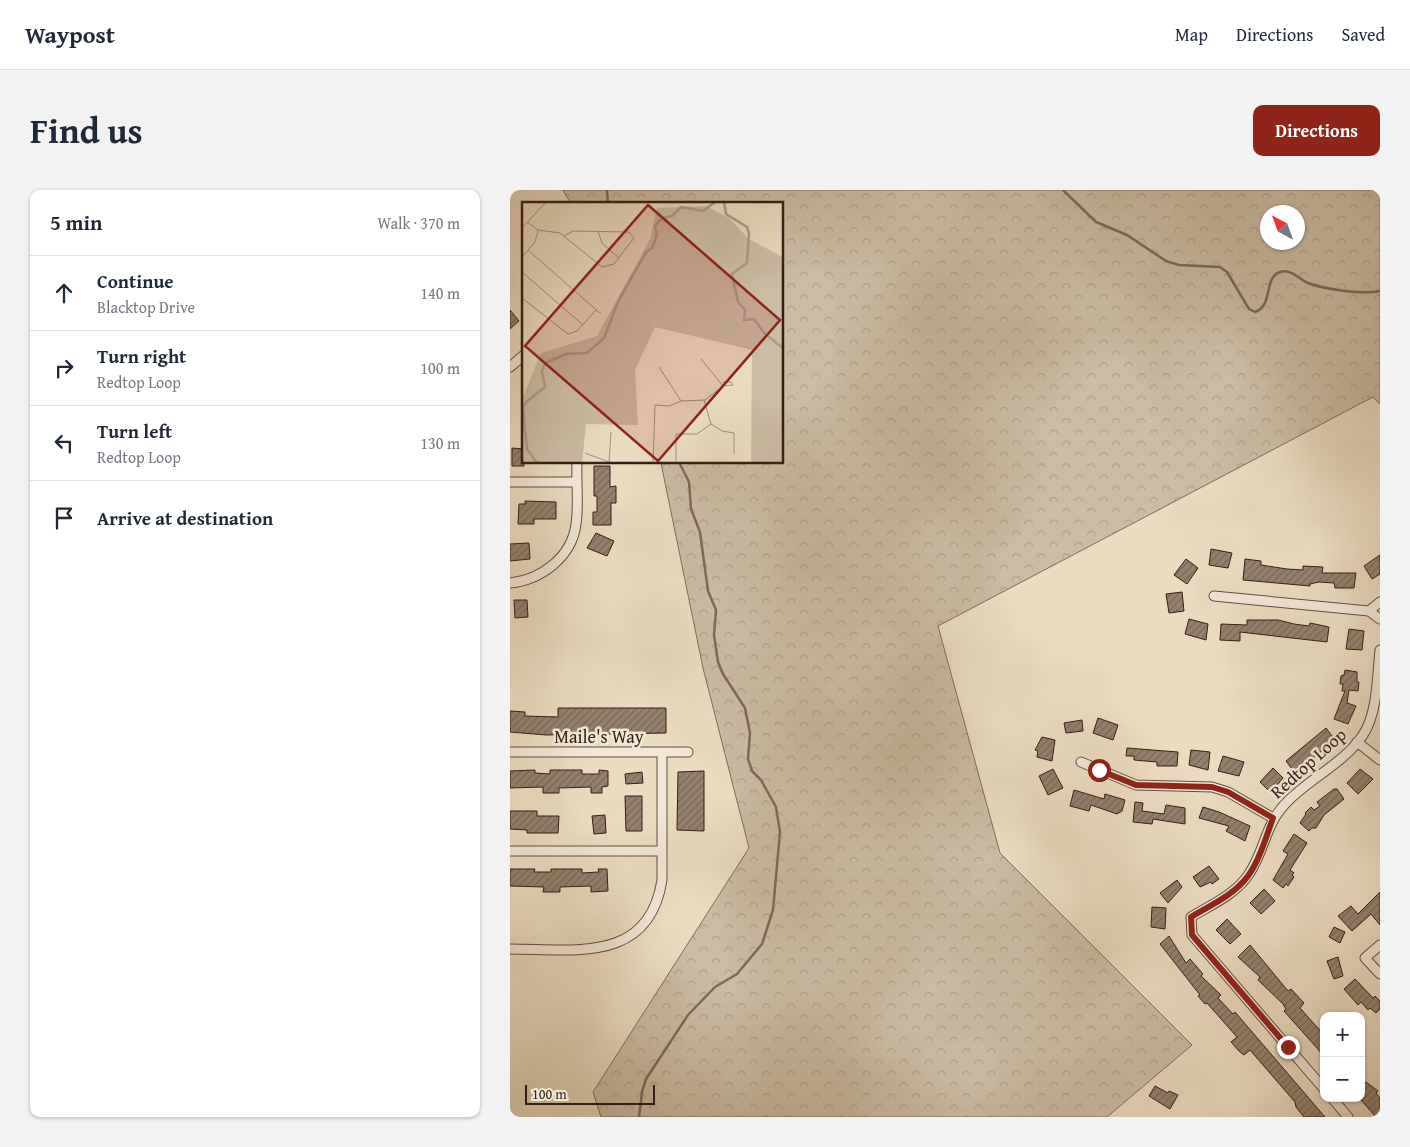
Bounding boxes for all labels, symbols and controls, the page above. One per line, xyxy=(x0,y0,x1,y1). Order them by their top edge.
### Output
text: Waypost xyxy=(25,17,115,52)
text: Map xyxy=(1175,21,1208,48)
text: Directions xyxy=(1236,21,1313,48)
text: Saved xyxy=(1341,21,1385,48)
text: Find us xyxy=(30,105,143,156)
button: Directions xyxy=(1253,105,1380,156)
inset map xyxy=(522,202,784,464)
north arrow xyxy=(1260,205,1305,250)
text: 5 min xyxy=(50,207,102,238)
text: Walk · 370 m xyxy=(377,211,460,235)
text: Continue xyxy=(97,267,174,295)
icon: ahead xyxy=(50,279,78,307)
text: 140 m xyxy=(420,281,460,305)
text: Blacktop Drive xyxy=(97,295,195,319)
text: Turn right xyxy=(97,342,186,370)
icon: right xyxy=(50,354,78,382)
text: 100 m xyxy=(420,356,460,380)
text: Redtop Loop xyxy=(97,370,181,394)
text: Turn left xyxy=(97,417,172,445)
icon: left xyxy=(50,429,78,457)
text: 130 m xyxy=(420,431,460,455)
text: Redtop Loop xyxy=(97,445,181,469)
icon: arrive xyxy=(50,504,78,532)
text: Arrive at destination xyxy=(97,504,273,532)
street label: Redtop Loop xyxy=(1264,721,1352,805)
street label: Maile's Way xyxy=(554,723,644,750)
route start xyxy=(1088,759,1111,782)
map controls xyxy=(1320,1012,1365,1102)
button: + xyxy=(1320,1012,1365,1057)
route end xyxy=(1277,1036,1300,1059)
button: − xyxy=(1320,1057,1365,1102)
scale bar xyxy=(525,1082,655,1105)
text: 100 m xyxy=(532,1084,567,1104)

